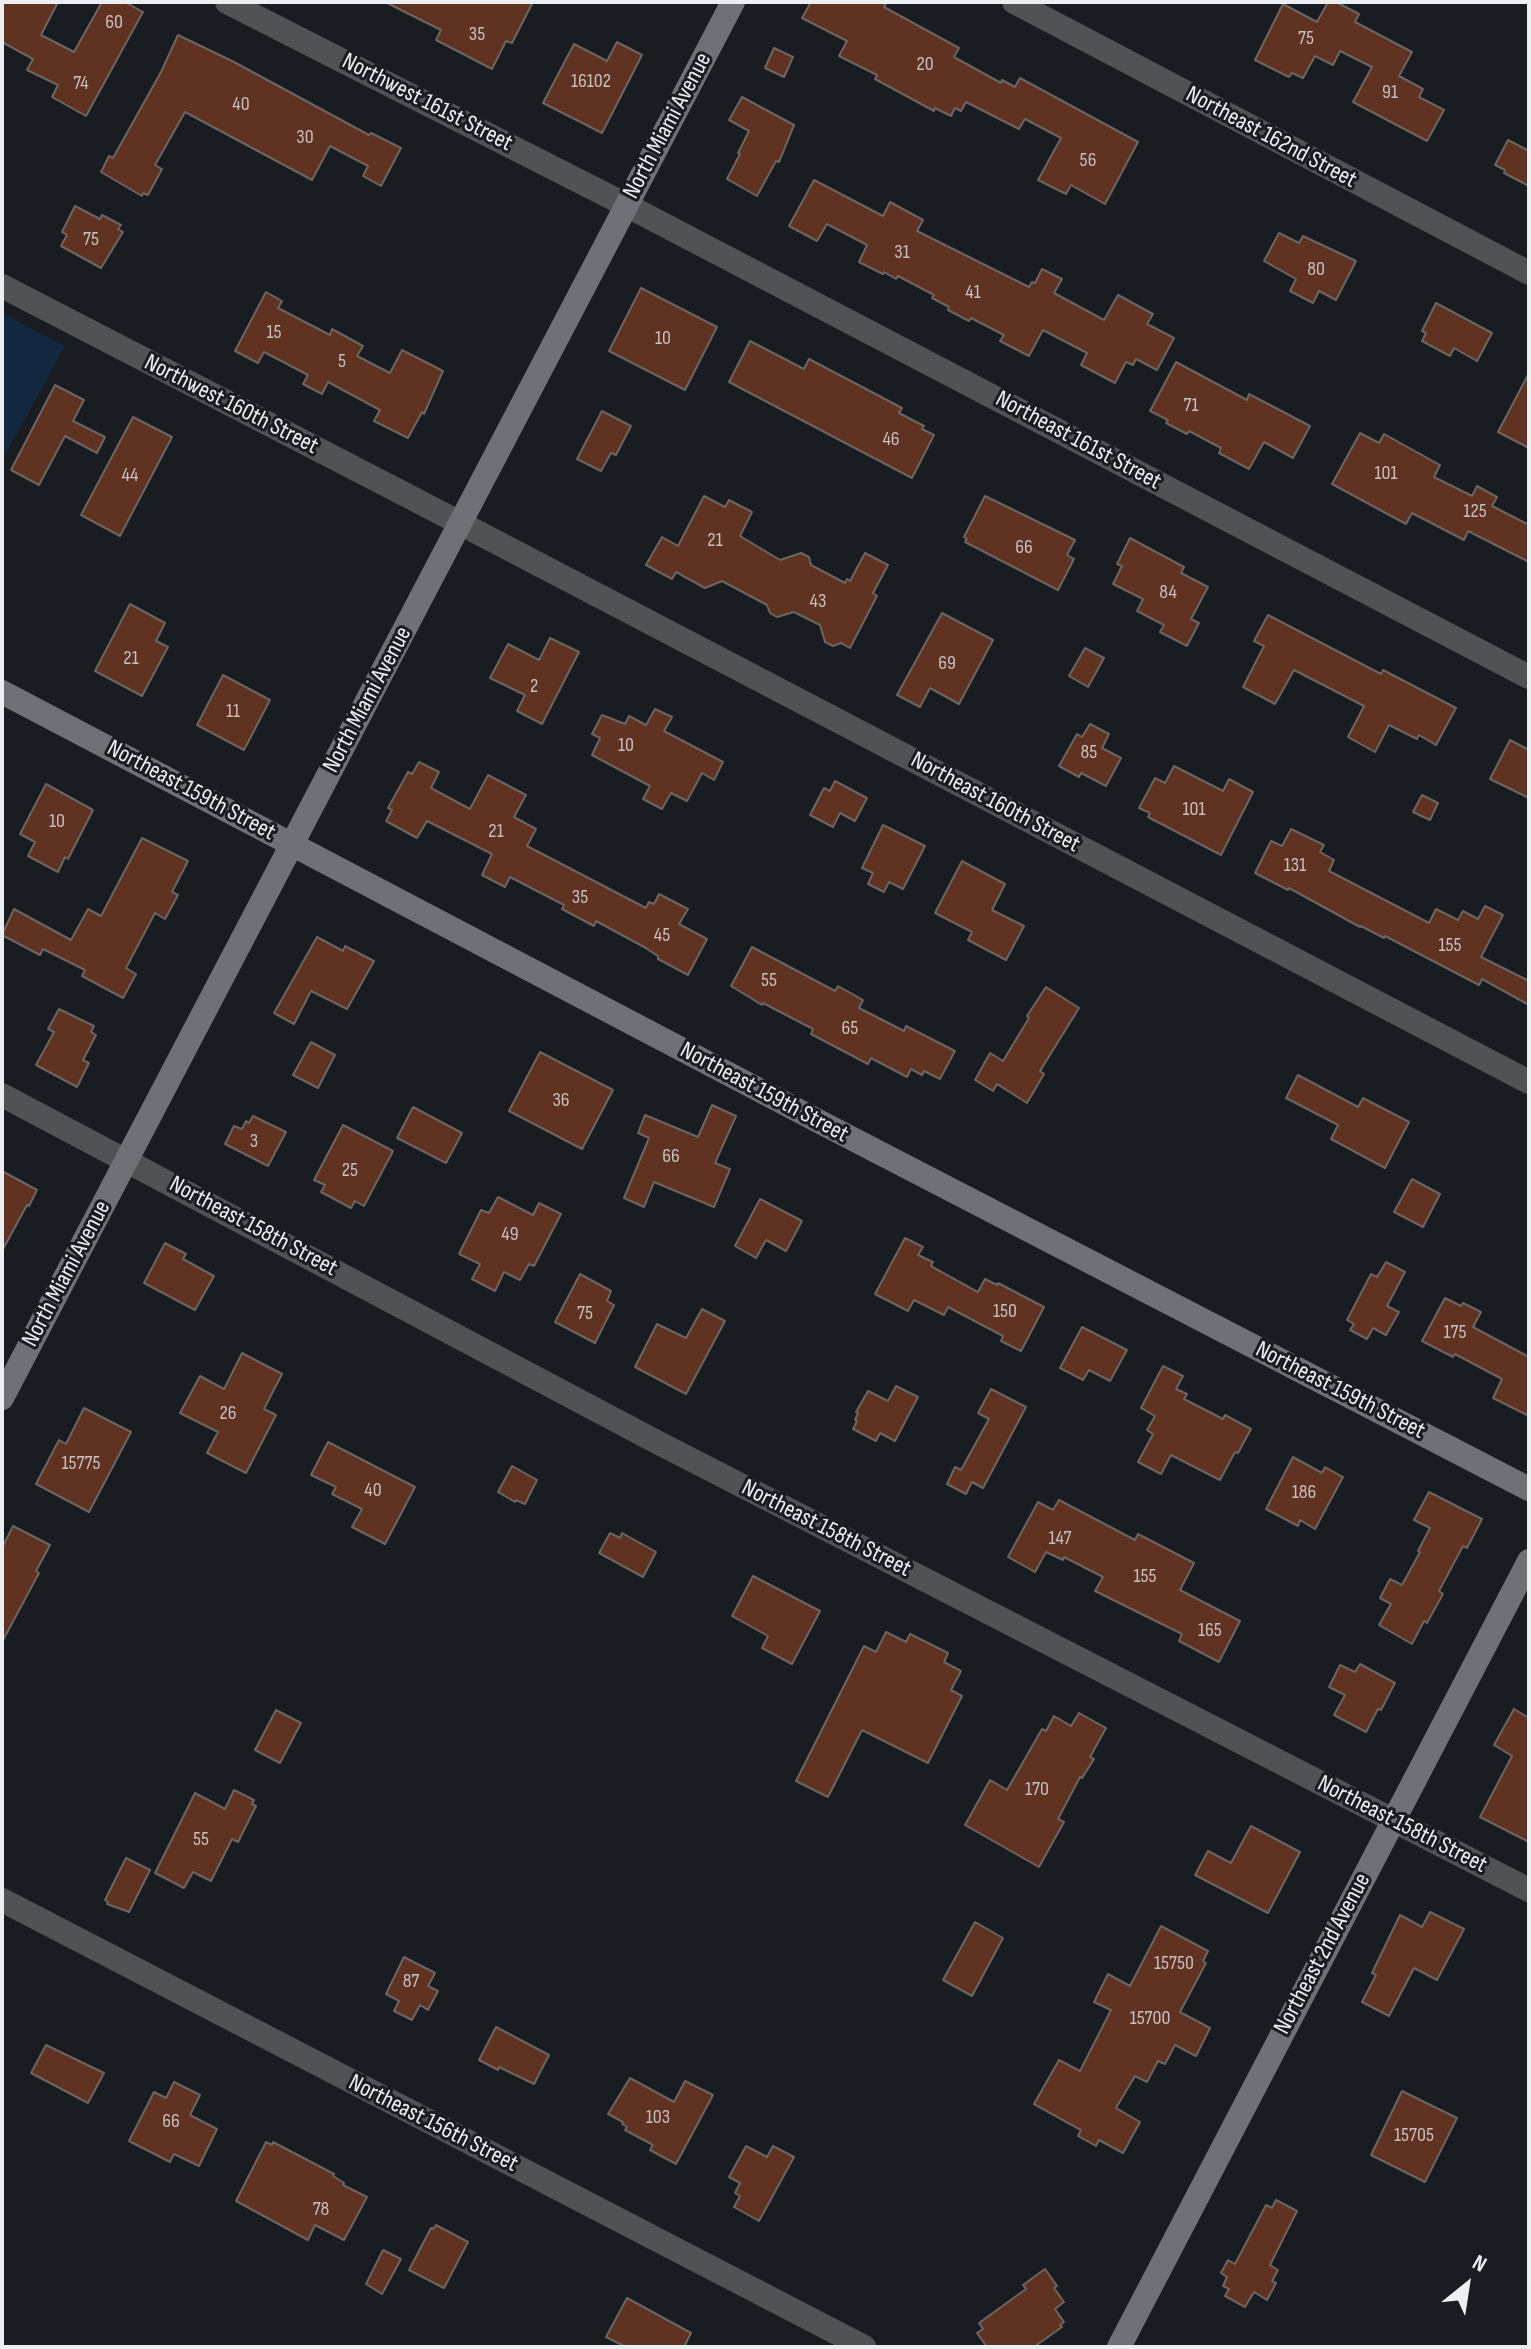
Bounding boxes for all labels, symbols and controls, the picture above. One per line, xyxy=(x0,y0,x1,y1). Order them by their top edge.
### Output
house number: 60 xyxy=(105,11,123,35)
house number: 35 xyxy=(469,23,485,47)
house number: 75 xyxy=(1298,27,1314,51)
street label: Northwest 161st Street xyxy=(337,48,517,158)
street label: North Miami Avenue xyxy=(617,48,719,204)
house number: 20 xyxy=(916,53,934,77)
house number: 16102 xyxy=(571,70,611,94)
house number: 74 xyxy=(73,72,89,96)
street label: Northeast 162nd Street xyxy=(1181,81,1361,195)
house number: 91 xyxy=(1382,81,1398,105)
house number: 40 xyxy=(232,93,250,117)
house number: 30 xyxy=(296,126,314,150)
house number: 56 xyxy=(1080,149,1096,173)
house number: 75 xyxy=(83,228,99,252)
house number: 31 xyxy=(894,241,910,265)
house number: 80 xyxy=(1307,258,1325,282)
house number: 41 xyxy=(965,281,981,305)
house number: 15 xyxy=(266,321,282,345)
house number: 10 xyxy=(655,327,671,351)
street label: Northwest 160th Street xyxy=(139,349,323,461)
house number: 5 xyxy=(338,350,346,374)
street label: Northeast 161st Street xyxy=(990,385,1166,497)
house number: 71 xyxy=(1183,394,1199,418)
house number: 46 xyxy=(882,428,900,452)
house number: 101 xyxy=(1375,462,1397,486)
house number: 44 xyxy=(122,464,138,488)
house number: 125 xyxy=(1463,500,1487,524)
house number: 21 xyxy=(707,529,723,553)
house number: 66 xyxy=(1015,536,1033,560)
house number: 84 xyxy=(1159,581,1177,605)
house number: 43 xyxy=(810,590,826,614)
street label: North Miami Avenue xyxy=(317,622,419,778)
house number: 21 xyxy=(123,647,139,671)
house number: 69 xyxy=(938,652,956,676)
house number: 2 xyxy=(530,675,538,699)
house number: 11 xyxy=(226,700,240,724)
house number: 10 xyxy=(618,734,634,758)
street label: Northeast 159th Street xyxy=(102,735,280,847)
house number: 85 xyxy=(1081,741,1097,765)
street label: Northeast 160th Street xyxy=(906,746,1084,860)
house number: 101 xyxy=(1183,798,1205,822)
house number: 10 xyxy=(49,810,65,834)
house number: 21 xyxy=(488,820,504,844)
house number: 131 xyxy=(1284,854,1306,878)
house number: 35 xyxy=(572,886,588,910)
house number: 45 xyxy=(654,924,670,948)
house number: 155 xyxy=(1438,934,1462,958)
house number: 55 xyxy=(761,969,777,993)
house number: 65 xyxy=(842,1017,858,1041)
street label: Northeast 159th Street xyxy=(675,1037,853,1149)
house number: 36 xyxy=(552,1089,570,1113)
house number: 3 xyxy=(250,1130,258,1154)
house number: 66 xyxy=(662,1145,680,1169)
house number: 25 xyxy=(342,1159,358,1183)
street label: Northeast 158th Street xyxy=(164,1171,342,1283)
street label: North Miami Avenue xyxy=(16,1196,118,1352)
house number: 49 xyxy=(501,1223,519,1247)
house number: 150 xyxy=(993,1300,1017,1324)
house number: 75 xyxy=(577,1302,593,1326)
house number: 175 xyxy=(1444,1321,1466,1345)
street label: Northeast 159th Street xyxy=(1250,1336,1430,1446)
house number: 26 xyxy=(220,1402,236,1426)
house number: 15775 xyxy=(62,1452,100,1476)
street label: Northeast 158th Street xyxy=(737,1474,915,1584)
house number: 40 xyxy=(364,1479,382,1503)
house number: 186 xyxy=(1292,1481,1316,1505)
house number: 147 xyxy=(1048,1527,1072,1551)
house number: 155 xyxy=(1133,1565,1157,1589)
house number: 165 xyxy=(1198,1619,1222,1643)
street label: Northeast 158th Street xyxy=(1313,1770,1491,1880)
house number: 170 xyxy=(1025,1778,1049,1802)
house number: 55 xyxy=(193,1828,209,1852)
street label: Northeast 2nd Avenue xyxy=(1268,1869,1378,2039)
house number: 15750 xyxy=(1154,1952,1194,1976)
house number: 87 xyxy=(403,1970,419,1994)
house number: 15700 xyxy=(1130,2007,1170,2031)
street label: Northeast 156th Street xyxy=(344,2069,522,2179)
house number: 103 xyxy=(646,2106,670,2130)
house number: 66 xyxy=(162,2110,180,2134)
house number: 15705 xyxy=(1394,2124,1434,2148)
house number: 78 xyxy=(313,2198,329,2222)
north arrow xyxy=(1427,2245,1507,2325)
text: N xyxy=(1467,2249,1491,2278)

